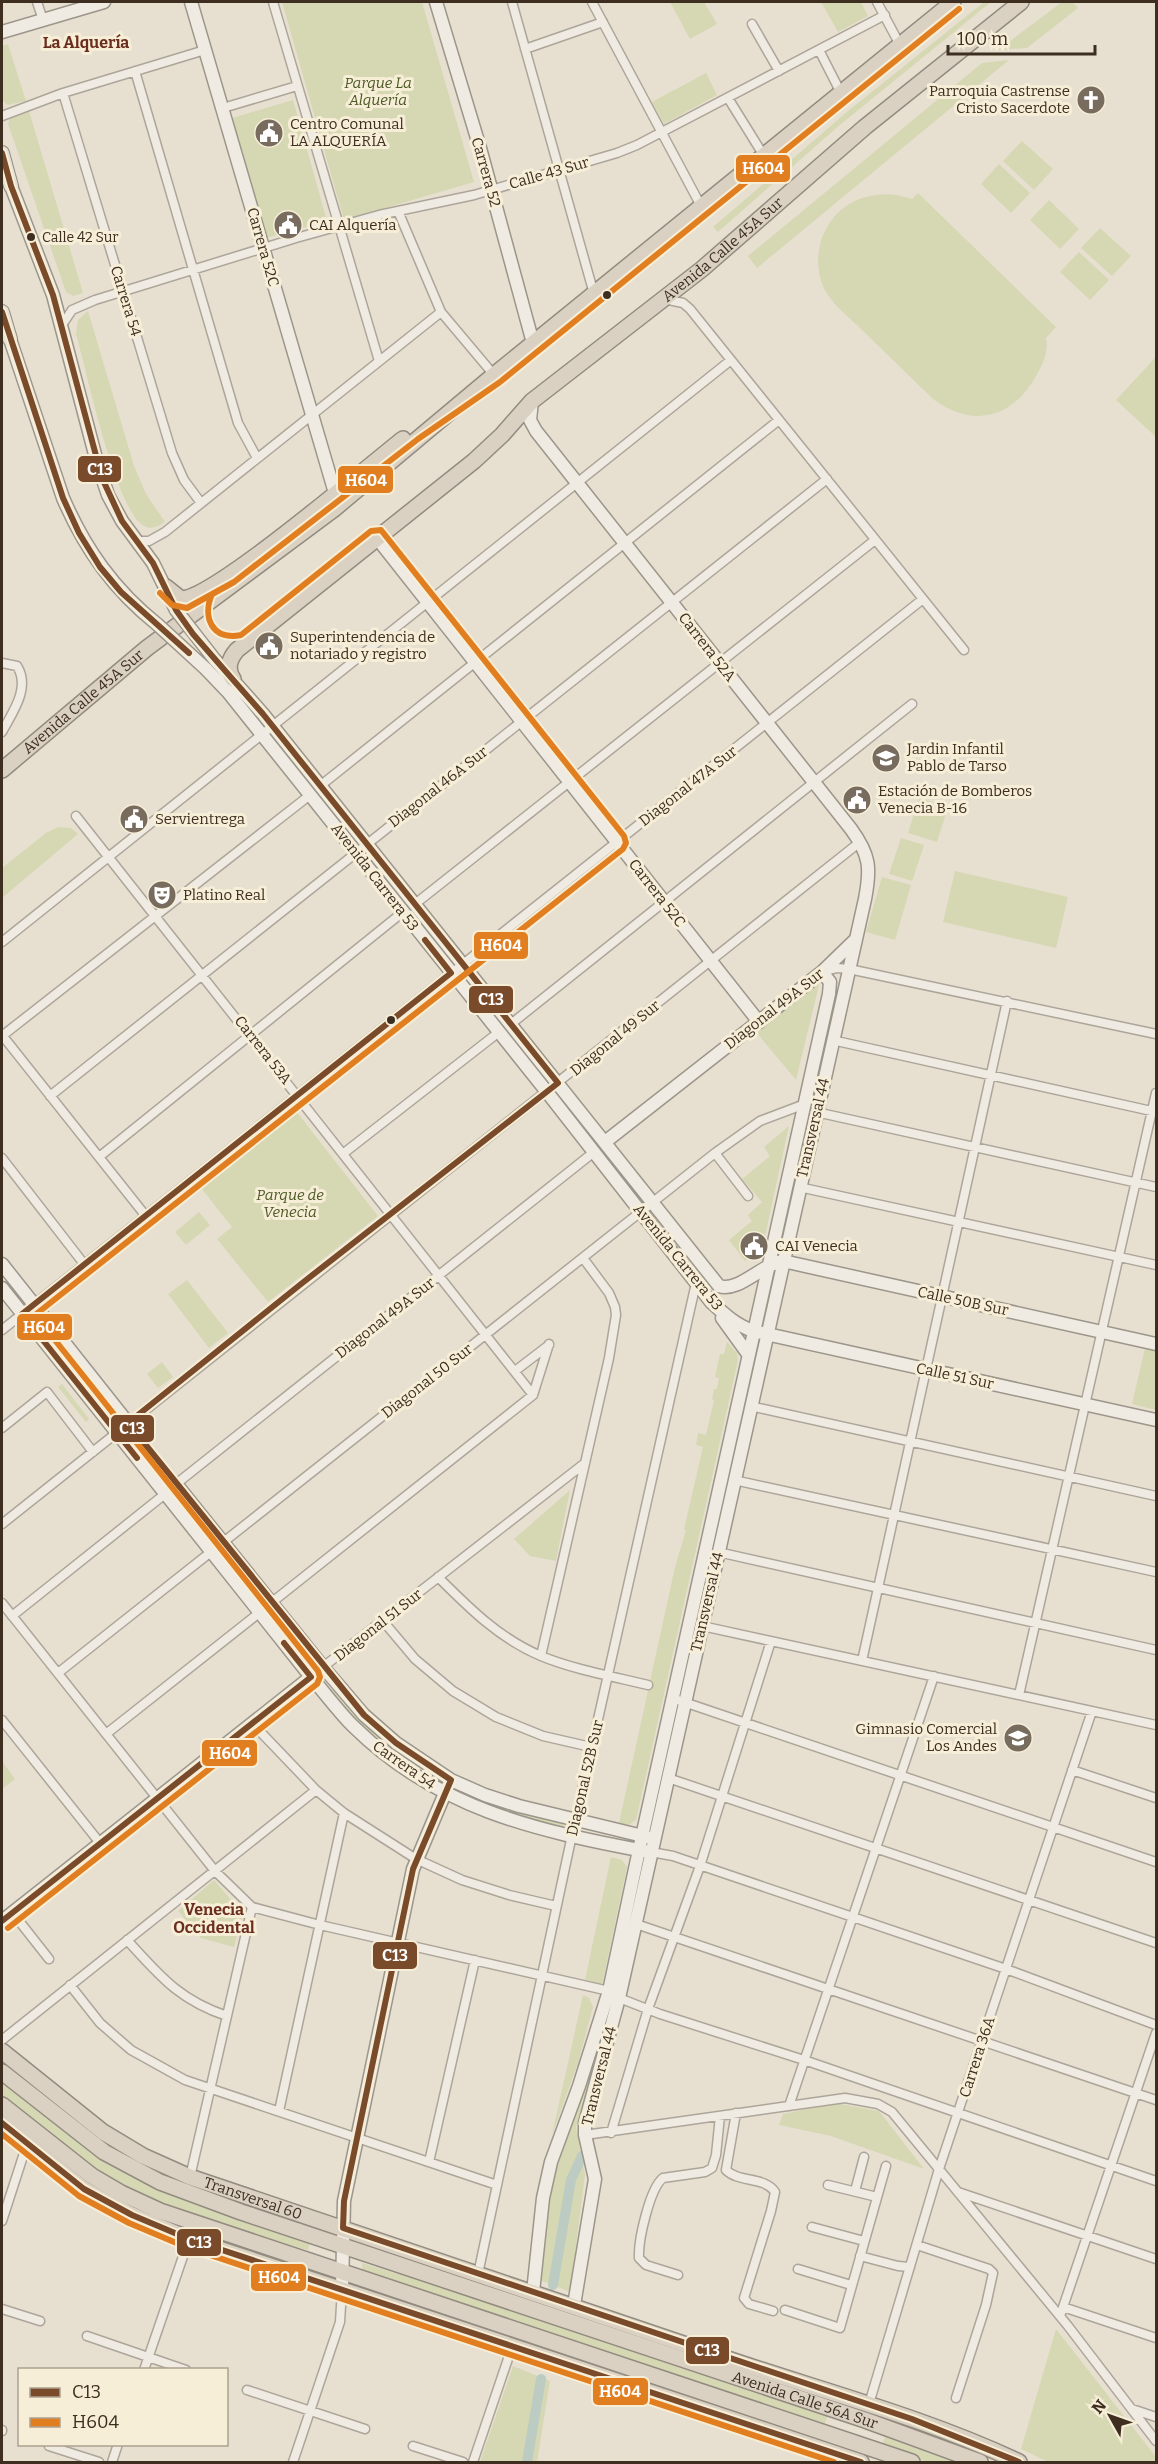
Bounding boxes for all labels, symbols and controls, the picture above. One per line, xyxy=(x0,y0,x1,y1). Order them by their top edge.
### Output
scale bar xyxy=(948,18,1095,56)
text: 100 m xyxy=(957,28,1008,50)
district label: La Alquería xyxy=(43,33,129,52)
park label: Parque La Alquería xyxy=(344,74,412,109)
place label: Parroquia Castrense Cristo Sacerdote xyxy=(929,82,1070,117)
church icon: Parroquia Castrense Cristo Sacerdote xyxy=(1075,84,1107,116)
place label: Centro Comunal LA ALQUERÍA xyxy=(290,115,404,150)
public building icon: Centro Comunal LA ALQUERÍA xyxy=(253,117,285,149)
street label: Carrera 52 xyxy=(467,135,505,209)
street label: Calle 43 Sur xyxy=(507,153,591,193)
line badge: H604 xyxy=(735,154,791,183)
text: H604 xyxy=(742,159,784,178)
street label: Avenida Calle 45A Sur xyxy=(659,193,787,306)
street label: Carrera 52C xyxy=(243,205,283,289)
public building icon: CAI Alquería xyxy=(272,209,304,241)
place label: CAI Alquería xyxy=(309,216,396,234)
place label: Calle 42 Sur xyxy=(42,229,119,246)
marker: Calle 42 Sur xyxy=(25,231,37,243)
street label: Carrera 54 xyxy=(107,264,145,339)
unlabelled marker xyxy=(601,289,613,301)
line badge: C13 xyxy=(77,455,122,483)
text: C13 xyxy=(87,460,113,479)
line badge: H604 xyxy=(337,465,394,494)
text: H604 xyxy=(345,471,387,490)
street label: Carrera 52A xyxy=(675,609,740,685)
place label: Superintendencia de notariado y registro xyxy=(290,628,435,663)
public building icon: Superintendencia de notariado y registro xyxy=(253,630,285,662)
street label: Avenida Calle 45A Sur xyxy=(19,646,147,758)
place label: Jardin Infantil Pablo de Tarso xyxy=(906,740,1007,775)
street label: Diagonal 47A Sur xyxy=(635,742,741,830)
school or university icon: Jardin Infantil Pablo de Tarso xyxy=(870,742,902,774)
street label: Diagonal 46A Sur xyxy=(385,743,491,831)
place label: Estación de Bomberos Venecia B-16 xyxy=(878,782,1032,817)
public building icon: Estación de Bomberos Venecia B-16 xyxy=(841,784,873,816)
public building icon: Servientrega xyxy=(118,803,150,835)
place label: Servientrega xyxy=(155,810,245,828)
street label: Avenida Carrera 53 xyxy=(327,820,423,934)
street label: Carrera 52C xyxy=(625,855,689,931)
theatre icon: Platino Real xyxy=(146,879,178,911)
place label: Platino Real xyxy=(183,886,265,904)
line badge: H604 xyxy=(473,931,529,960)
text: H604 xyxy=(480,936,522,955)
street label: Diagonal 49A Sur xyxy=(721,965,827,1053)
line badge: C13 xyxy=(468,985,514,1014)
text: C13 xyxy=(478,990,504,1009)
street label: Diagonal 49 Sur xyxy=(567,996,664,1080)
street label: Carrera 53A xyxy=(231,1012,296,1088)
unlabelled marker xyxy=(385,1014,397,1026)
street label: Transversal 44 xyxy=(793,1076,833,1180)
park label: Parque de Venecia xyxy=(256,1186,324,1221)
street label: Avenida Carrera 53 xyxy=(630,1200,726,1314)
public building icon: CAI Venecia xyxy=(738,1230,770,1262)
place label: CAI Venecia xyxy=(775,1237,858,1255)
street label: Diagonal 49A Sur xyxy=(332,1274,438,1362)
street label: Calle 50B Sur xyxy=(916,1283,1010,1319)
line badge: H604 xyxy=(16,1313,73,1341)
text: H604 xyxy=(23,1318,65,1337)
street label: Diagonal 50 Sur xyxy=(378,1340,476,1422)
street label: Calle 51 Sur xyxy=(914,1359,996,1393)
line badge: C13 xyxy=(110,1414,155,1443)
text: C13 xyxy=(119,1419,145,1438)
street label: Transversal 44 xyxy=(687,1550,727,1654)
street label: Diagonal 51 Sur xyxy=(331,1585,426,1665)
street label: Diagonal 52B Sur xyxy=(563,1718,607,1838)
place label: Gimnasio Comercial Los Andes xyxy=(855,1720,997,1755)
school or university icon: Gimnasio Comercial Los Andes xyxy=(1002,1722,1034,1754)
street label: Carrera 54 xyxy=(369,1737,439,1793)
line badge: H604 xyxy=(201,1739,258,1767)
text: H604 xyxy=(209,1744,251,1763)
district label: Venecia Occidental xyxy=(173,1900,255,1937)
line badge: C13 xyxy=(372,1941,418,1970)
text: C13 xyxy=(382,1946,408,1965)
street label: Carrera 36A xyxy=(955,2014,999,2100)
street label: Transversal 44 xyxy=(578,2024,620,2128)
street label: Transversal 60 xyxy=(201,2173,304,2223)
line badge: C13 xyxy=(176,2228,222,2257)
text: C13 xyxy=(186,2233,212,2252)
line badge: H604 xyxy=(250,2263,307,2292)
text: H604 xyxy=(258,2268,300,2287)
line badge: C13 xyxy=(685,2336,730,2365)
text: C13 xyxy=(694,2341,720,2360)
street label: Avenida Calle 56A Sur xyxy=(730,2367,881,2433)
legend xyxy=(18,2368,228,2446)
line badge: H604 xyxy=(592,2377,649,2406)
text: C13 xyxy=(72,2381,101,2403)
text: H604 xyxy=(599,2382,641,2401)
north arrow xyxy=(1080,2386,1140,2446)
text: N xyxy=(1088,2396,1110,2418)
text: H604 xyxy=(72,2411,119,2433)

